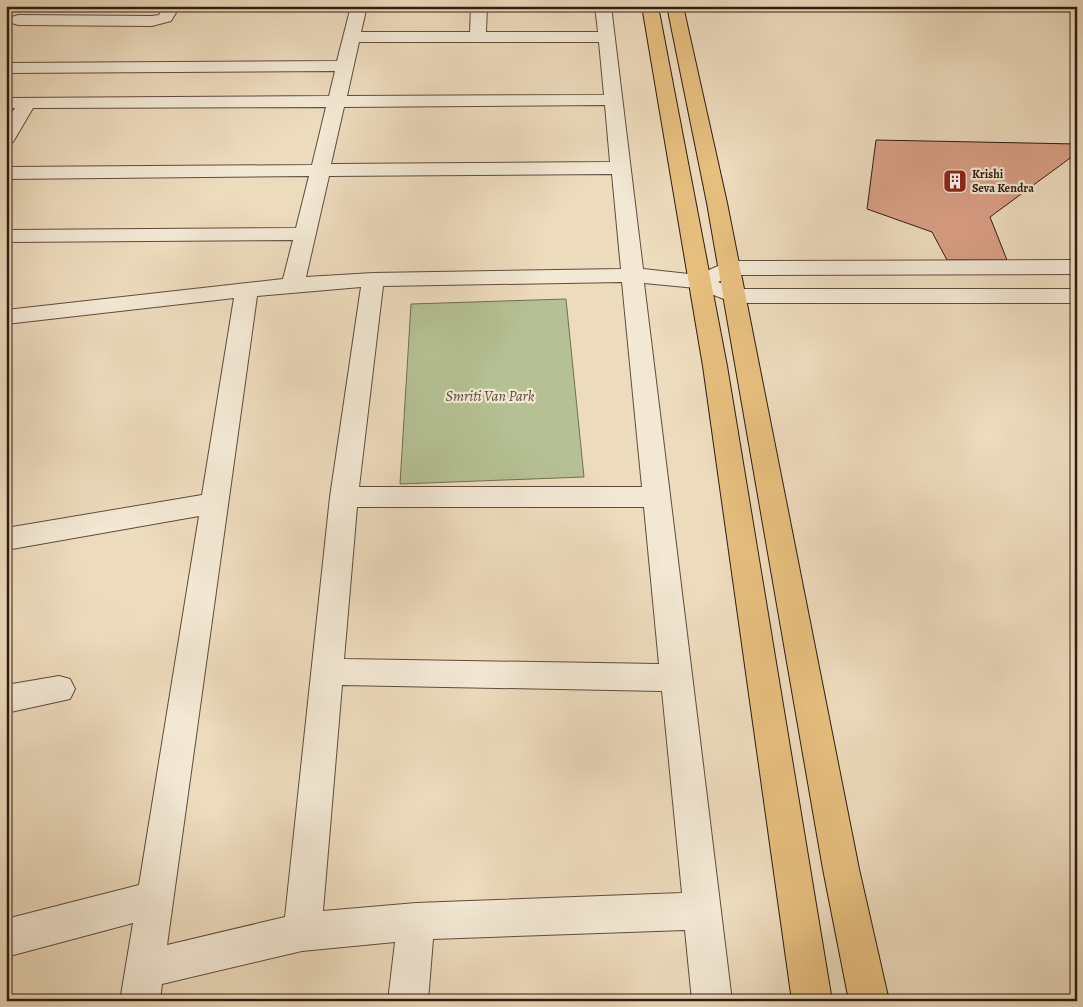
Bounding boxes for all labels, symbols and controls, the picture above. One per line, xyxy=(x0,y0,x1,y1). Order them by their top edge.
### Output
place label: Krishi Seva Kendra xyxy=(972,166,1034,196)
building icon: Krishi Seva Kendra xyxy=(942,168,968,194)
park label: Smriti Van Park xyxy=(446,386,535,406)

